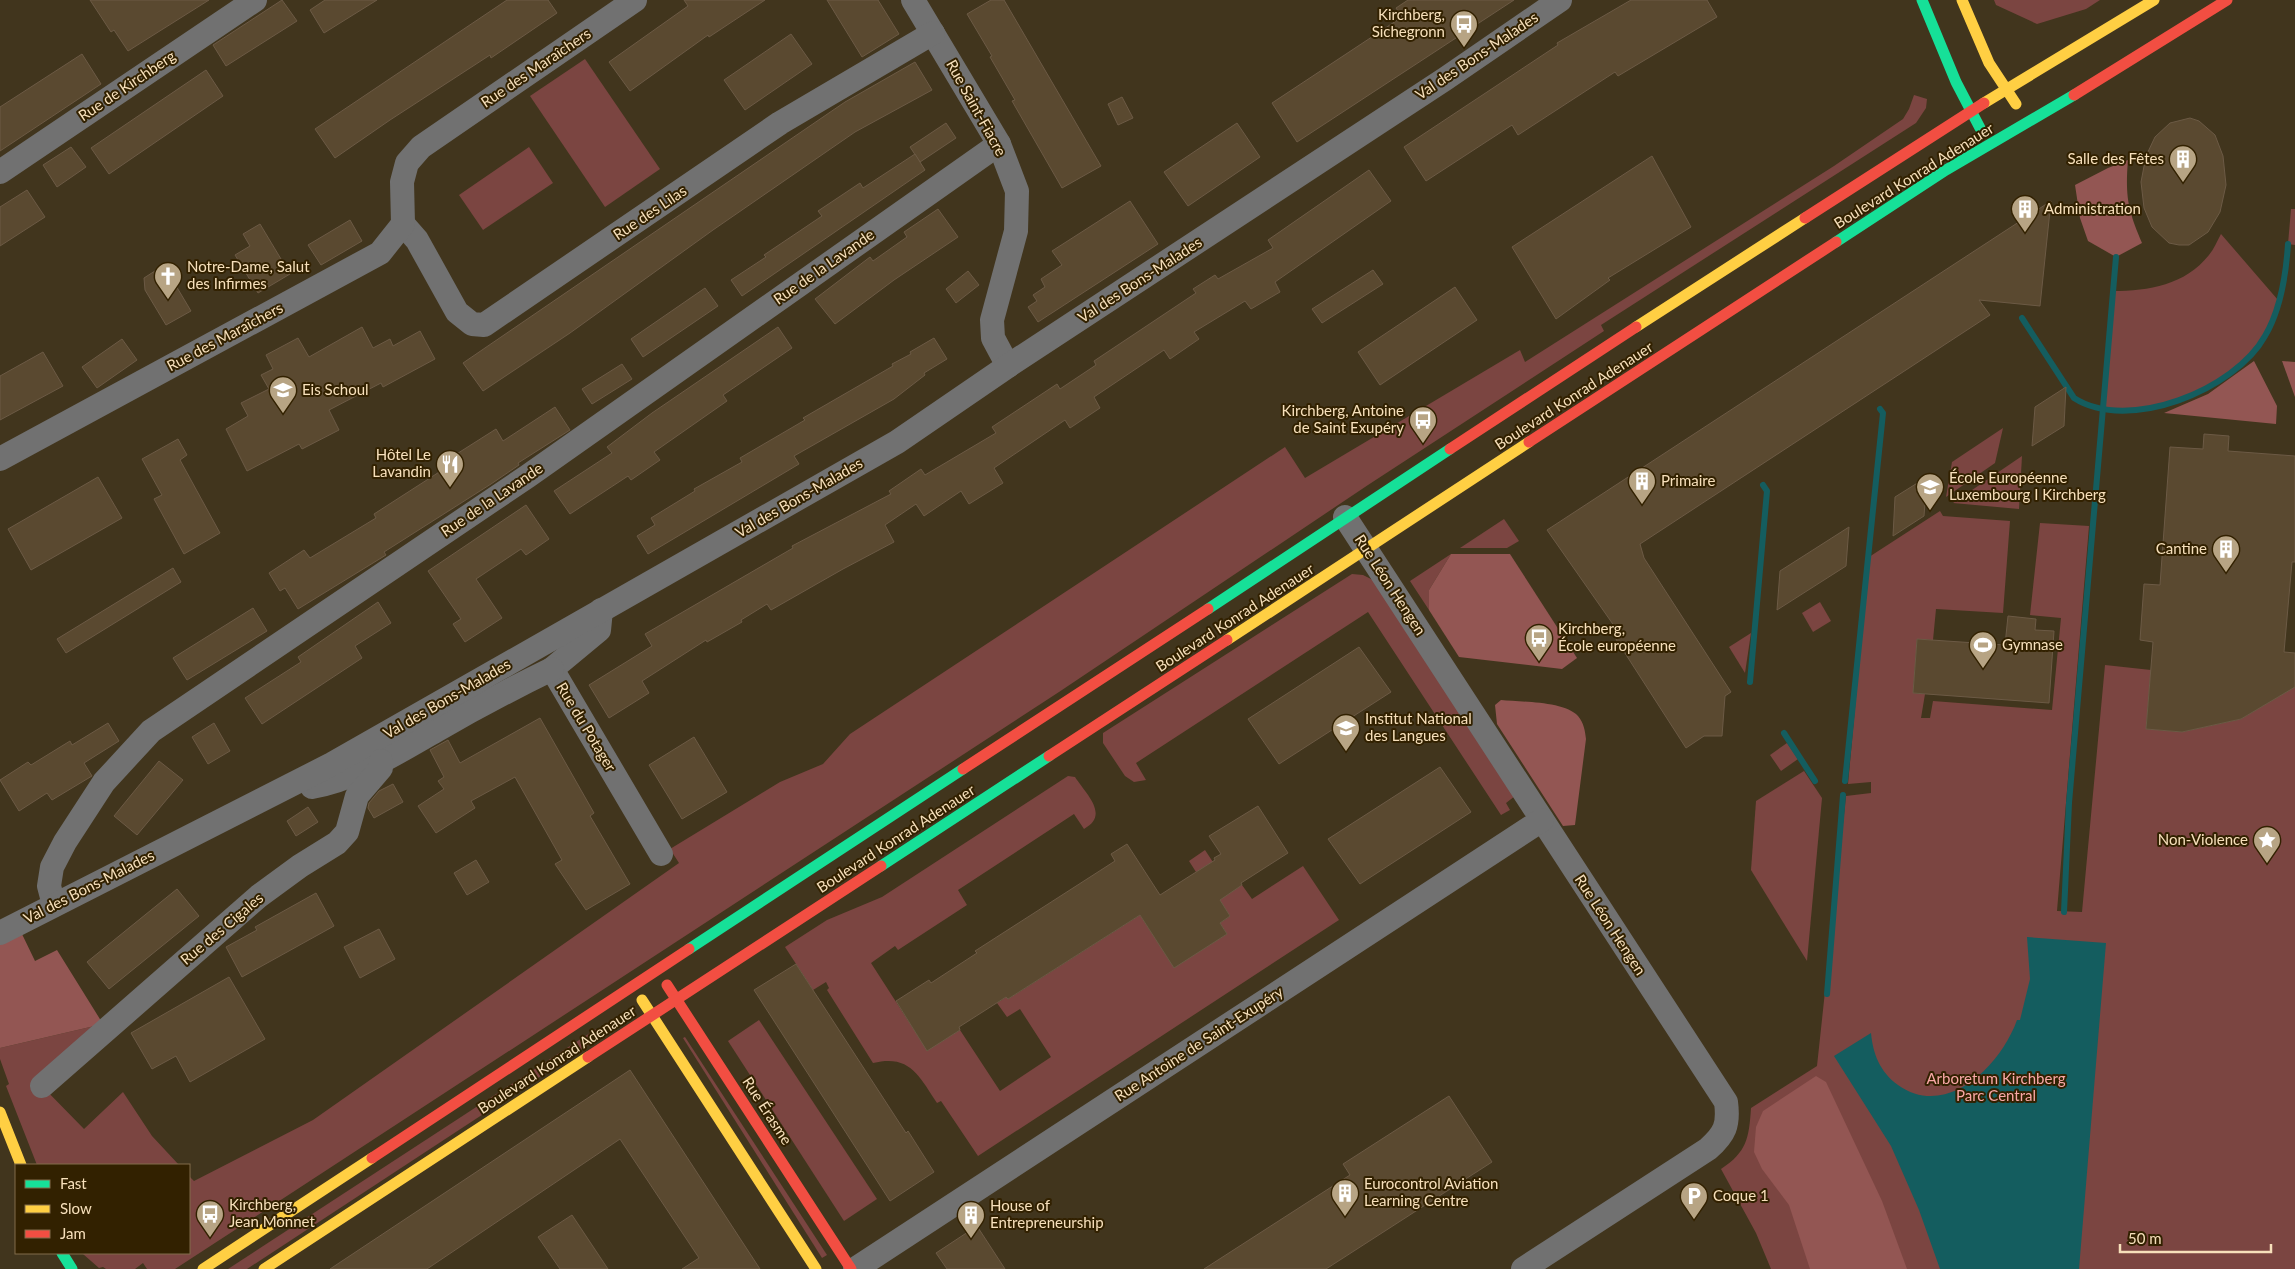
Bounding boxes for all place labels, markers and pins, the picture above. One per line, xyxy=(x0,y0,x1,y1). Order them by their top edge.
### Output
place label: Kirchberg, Sichegronn xyxy=(1372,5,1445,40)
bus stop icon: Kirchberg, Sichegronn xyxy=(1449,9,1479,48)
building icon: Salle des Fêtes xyxy=(2168,144,2198,183)
place label: Salle des Fêtes xyxy=(2068,149,2164,167)
building icon: Administration xyxy=(2010,194,2040,233)
place label: Administration xyxy=(2044,199,2141,217)
place label: Notre-Dame, Salut des Infirmes xyxy=(187,257,310,292)
church icon: Notre-Dame, Salut des Infirmes xyxy=(153,261,183,300)
school or university icon: Eis Schoul xyxy=(268,375,298,414)
place label: Eis Schoul xyxy=(302,380,369,398)
place label: Kirchberg, Antoine de Saint Exupéry xyxy=(1282,401,1404,436)
bus stop icon: Kirchberg, Antoine de Saint Exupéry xyxy=(1408,405,1438,444)
place label: Hôtel Le Lavandin xyxy=(372,445,431,480)
restaurant icon: Hôtel Le Lavandin xyxy=(435,449,465,488)
building icon: Primaire xyxy=(1627,466,1657,505)
place label: École Européenne Luxembourg I Kirchberg xyxy=(1949,468,2106,503)
place label: Primaire xyxy=(1661,471,1715,489)
school or university icon: École Européenne Luxembourg I Kirchberg xyxy=(1915,472,1945,511)
building icon: Cantine xyxy=(2211,534,2241,573)
place label: Cantine xyxy=(2156,539,2207,557)
place label: Kirchberg, École européenne xyxy=(1558,619,1676,654)
bus stop icon: Kirchberg, École européenne xyxy=(1524,623,1554,662)
sports icon: Gymnase xyxy=(1968,630,1998,669)
place label: Gymnase xyxy=(2002,635,2063,653)
place label: Institut National des Langues xyxy=(1365,709,1472,744)
school or university icon: Institut National des Langues xyxy=(1331,713,1361,752)
place icon: Non-Violence xyxy=(2252,825,2282,864)
place label: Non-Violence xyxy=(2158,830,2248,848)
place label: Eurocontrol Aviation Learning Centre xyxy=(1364,1174,1498,1209)
building icon: Eurocontrol Aviation Learning Centre xyxy=(1330,1178,1360,1217)
parking icon: Coque 1 xyxy=(1679,1181,1709,1220)
place label: Coque 1 xyxy=(1713,1186,1769,1204)
place label: Kirchberg, Jean Monnet xyxy=(229,1195,315,1230)
place label: House of Entrepreneurship xyxy=(990,1196,1104,1231)
bus stop icon: Kirchberg, Jean Monnet xyxy=(195,1199,225,1238)
building icon: House of Entrepreneurship xyxy=(956,1200,986,1239)

